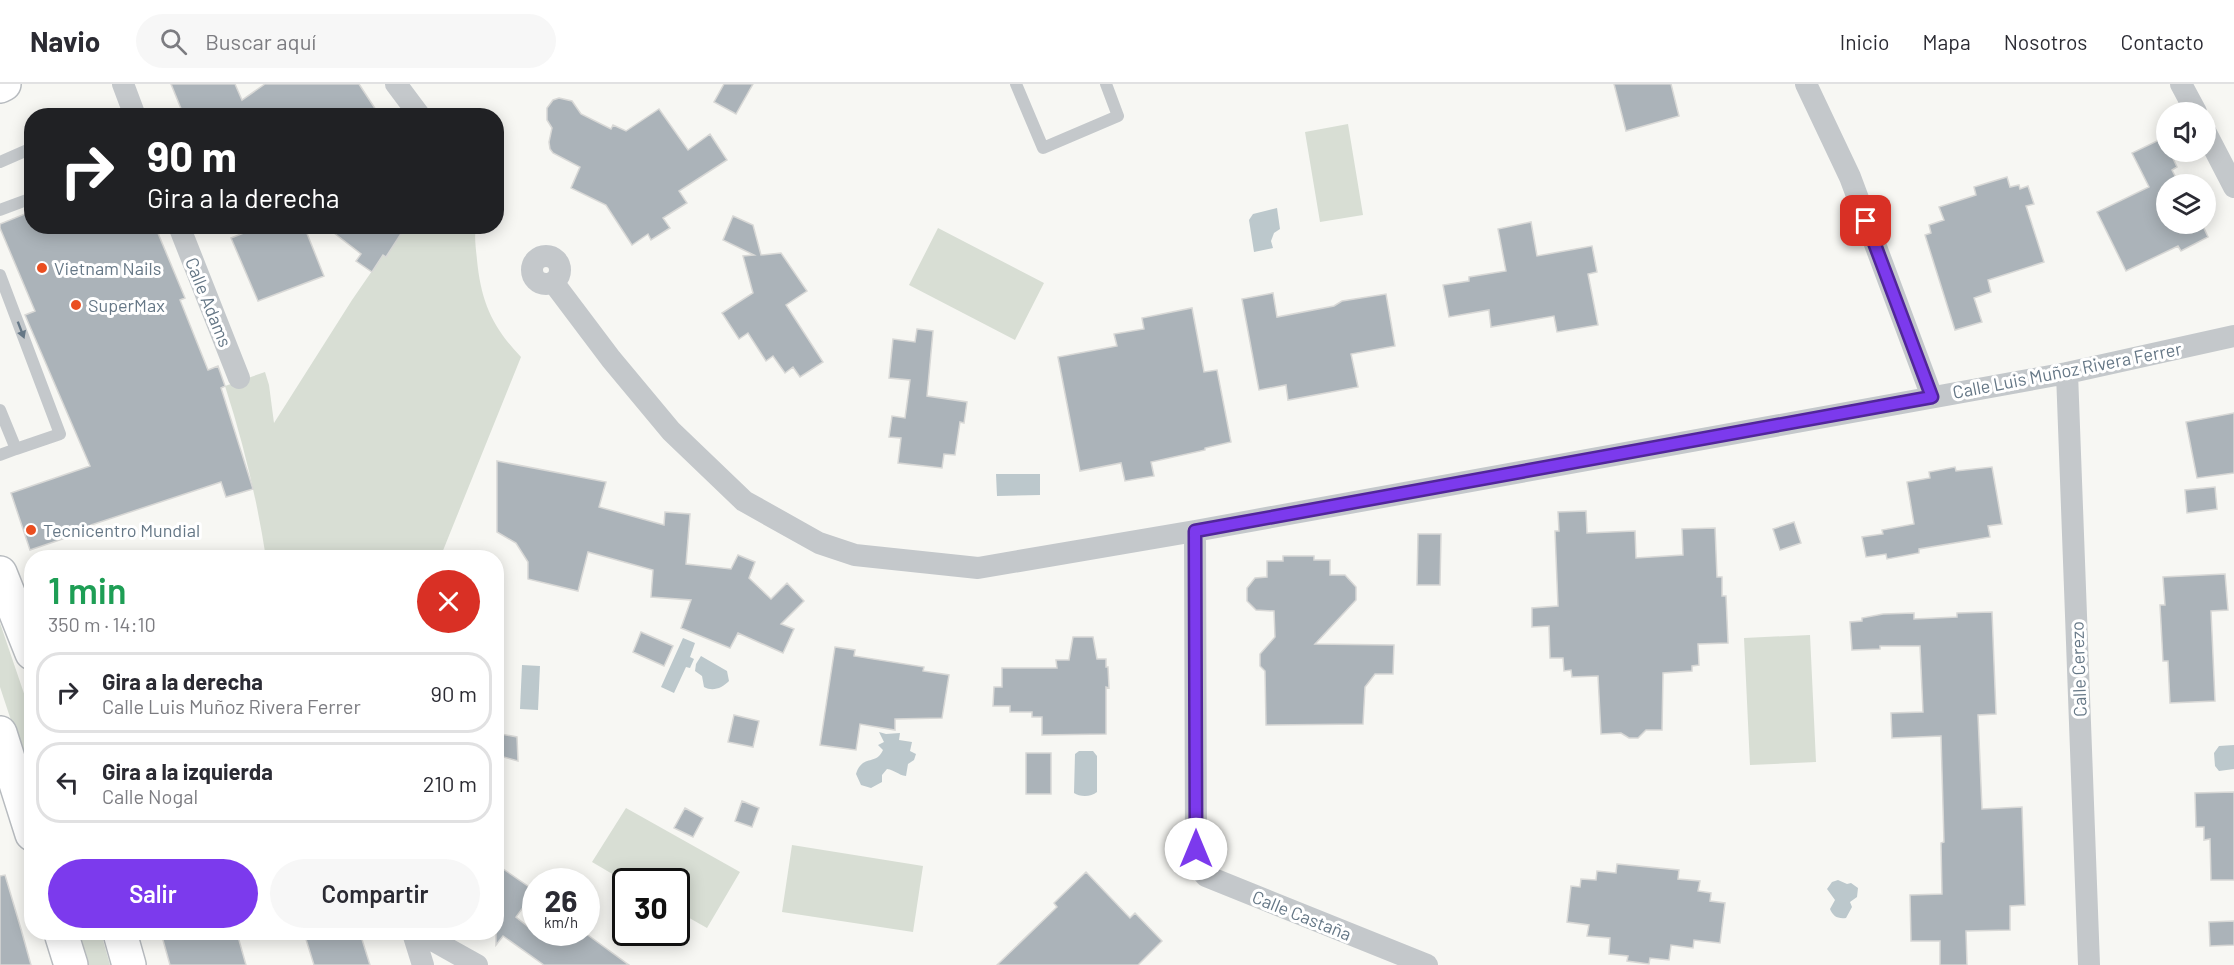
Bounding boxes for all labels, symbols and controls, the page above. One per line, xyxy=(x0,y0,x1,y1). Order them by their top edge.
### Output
search box xyxy=(136,14,556,68)
text: Navio xyxy=(30,24,100,58)
icon: search xyxy=(157,25,190,58)
text: Buscar aquí xyxy=(205,28,316,54)
text: Inicio xyxy=(1840,29,1890,54)
text: Mapa xyxy=(1923,29,1971,54)
text: Nosotros xyxy=(2004,29,2087,54)
text: Contacto xyxy=(2120,29,2204,54)
map controls xyxy=(2156,102,2216,234)
button: sound xyxy=(2156,102,2216,162)
text: 90 m xyxy=(147,130,237,180)
icon: right xyxy=(48,132,126,210)
button: layers xyxy=(2156,174,2216,234)
text: Gira a la derecha xyxy=(147,181,340,213)
pin xyxy=(1840,195,1891,246)
icon: arrive xyxy=(1849,204,1882,237)
street label: Calle Adams xyxy=(181,254,237,350)
place label: Vietnam Nails xyxy=(54,257,161,279)
marker: Vietnam Nails xyxy=(35,261,49,275)
place label: SuperMax xyxy=(88,294,165,316)
marker: SuperMax xyxy=(69,298,83,312)
one-way arrow xyxy=(17,321,26,339)
street label: Calle Luis Muñoz Rivera Ferrer xyxy=(1951,337,2184,403)
place label: Tecnicentro Mundial xyxy=(43,519,200,541)
marker: Tecnicentro Mundial xyxy=(24,523,38,537)
text: 1 min xyxy=(48,568,127,611)
button: close xyxy=(417,570,480,633)
text: 350 m · 14:10 xyxy=(48,612,156,636)
street label: Calle Cerezo xyxy=(2065,621,2091,717)
text: Gira a la derecha xyxy=(102,668,263,694)
icon: right xyxy=(51,676,84,709)
text: 90 m xyxy=(431,680,477,706)
text: Calle Luis Muñoz Rivera Ferrer xyxy=(102,694,361,718)
text: Gira a la izquierda xyxy=(102,758,273,784)
icon: left xyxy=(51,766,84,799)
text: 210 m xyxy=(423,770,477,796)
text: Calle Nogal xyxy=(102,784,198,808)
position arrow xyxy=(1164,817,1228,881)
button: Salir xyxy=(48,859,258,928)
button: Compartir xyxy=(270,859,480,928)
speed limit sign: 30 xyxy=(612,868,690,946)
text: 26 xyxy=(545,882,577,918)
street label: Calle Castaña xyxy=(1249,885,1355,945)
text: km/h xyxy=(544,913,578,931)

